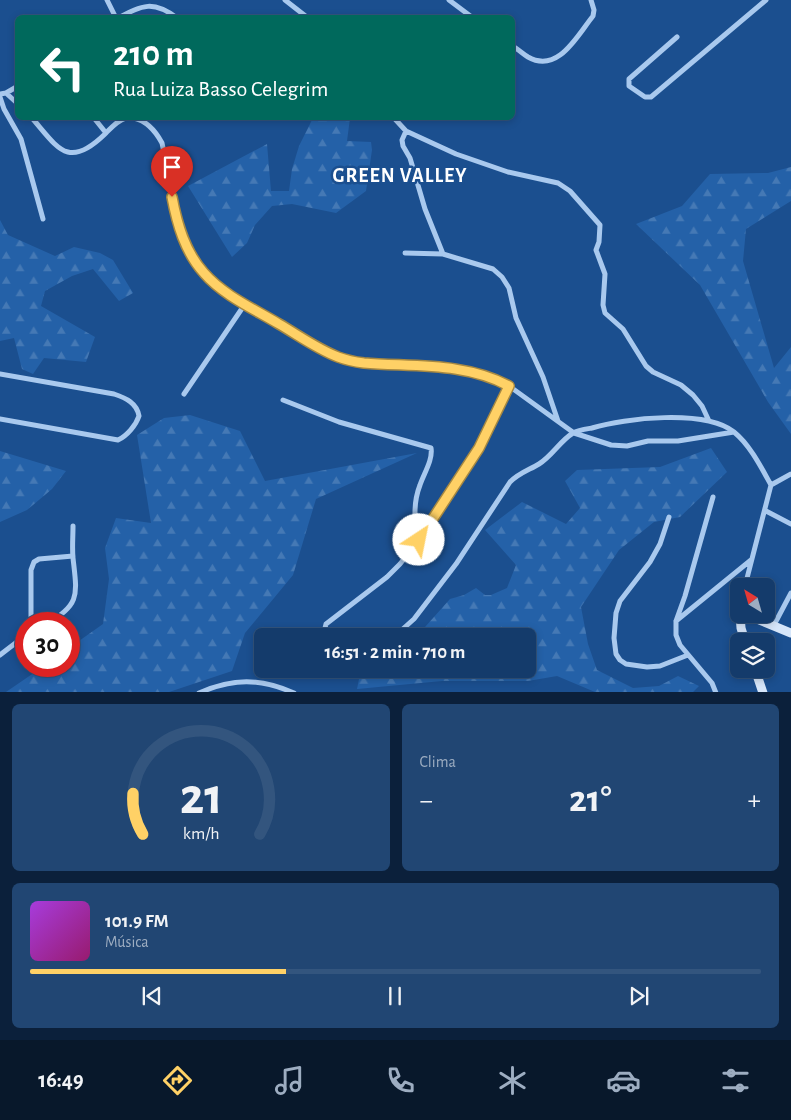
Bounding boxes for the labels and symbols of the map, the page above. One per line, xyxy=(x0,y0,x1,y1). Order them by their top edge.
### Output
pin xyxy=(151,146,193,197)
district label: GREEN VALLEY xyxy=(333,166,467,186)
position arrow xyxy=(392,513,444,565)
north arrow xyxy=(730,578,775,622)
speed limit sign: 30 xyxy=(15,612,80,677)

